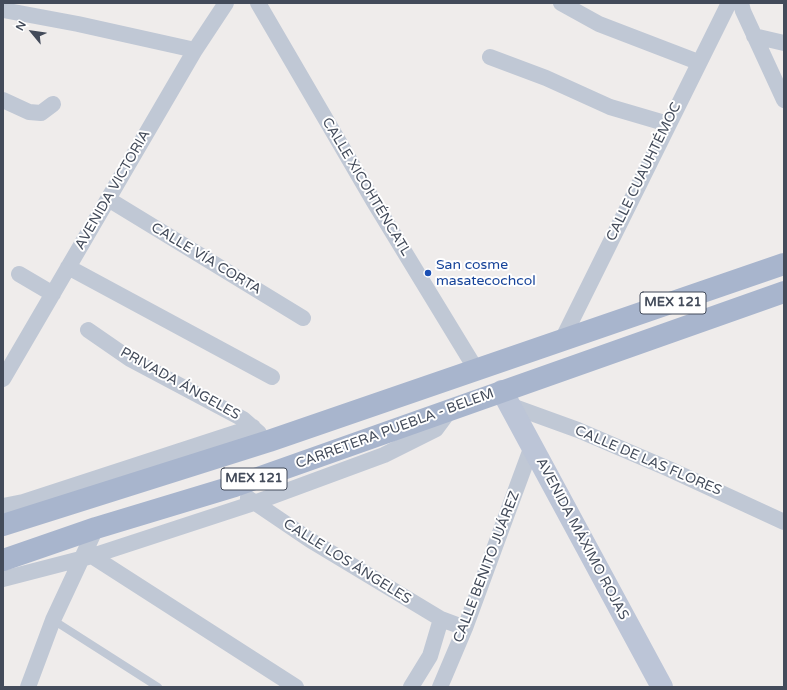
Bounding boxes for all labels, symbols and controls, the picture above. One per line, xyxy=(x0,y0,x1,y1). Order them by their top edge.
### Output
north arrow xyxy=(12,12,52,52)
text: N xyxy=(13,19,29,33)
street label: CALLE CUAUHTÉMOC xyxy=(603,100,685,244)
street label: CALLE XICOHTÉNCATL xyxy=(318,115,414,259)
street label: AVENIDA VICTORIA xyxy=(72,127,154,253)
street label: CALLE VÍA CORTA xyxy=(148,219,264,299)
place label: San cosme masatecochcol xyxy=(436,257,536,290)
marker: San cosme masatecochcol xyxy=(423,268,433,278)
road number: MEX 121 xyxy=(640,292,706,314)
street label: PRIVADA ÁNGELES xyxy=(117,344,243,424)
street label: CARRETERA PUEBLA - BELEM xyxy=(294,385,496,473)
street label: CALLE DE LAS FLORES xyxy=(572,422,724,500)
street label: AVENIDA MÁXIMO ROJAS xyxy=(532,455,632,623)
road number: MEX 121 xyxy=(221,468,287,490)
street label: CALLE BENITO JUÁREZ xyxy=(450,489,524,645)
street label: CALLE LOS ÁNGELES xyxy=(280,516,414,608)

